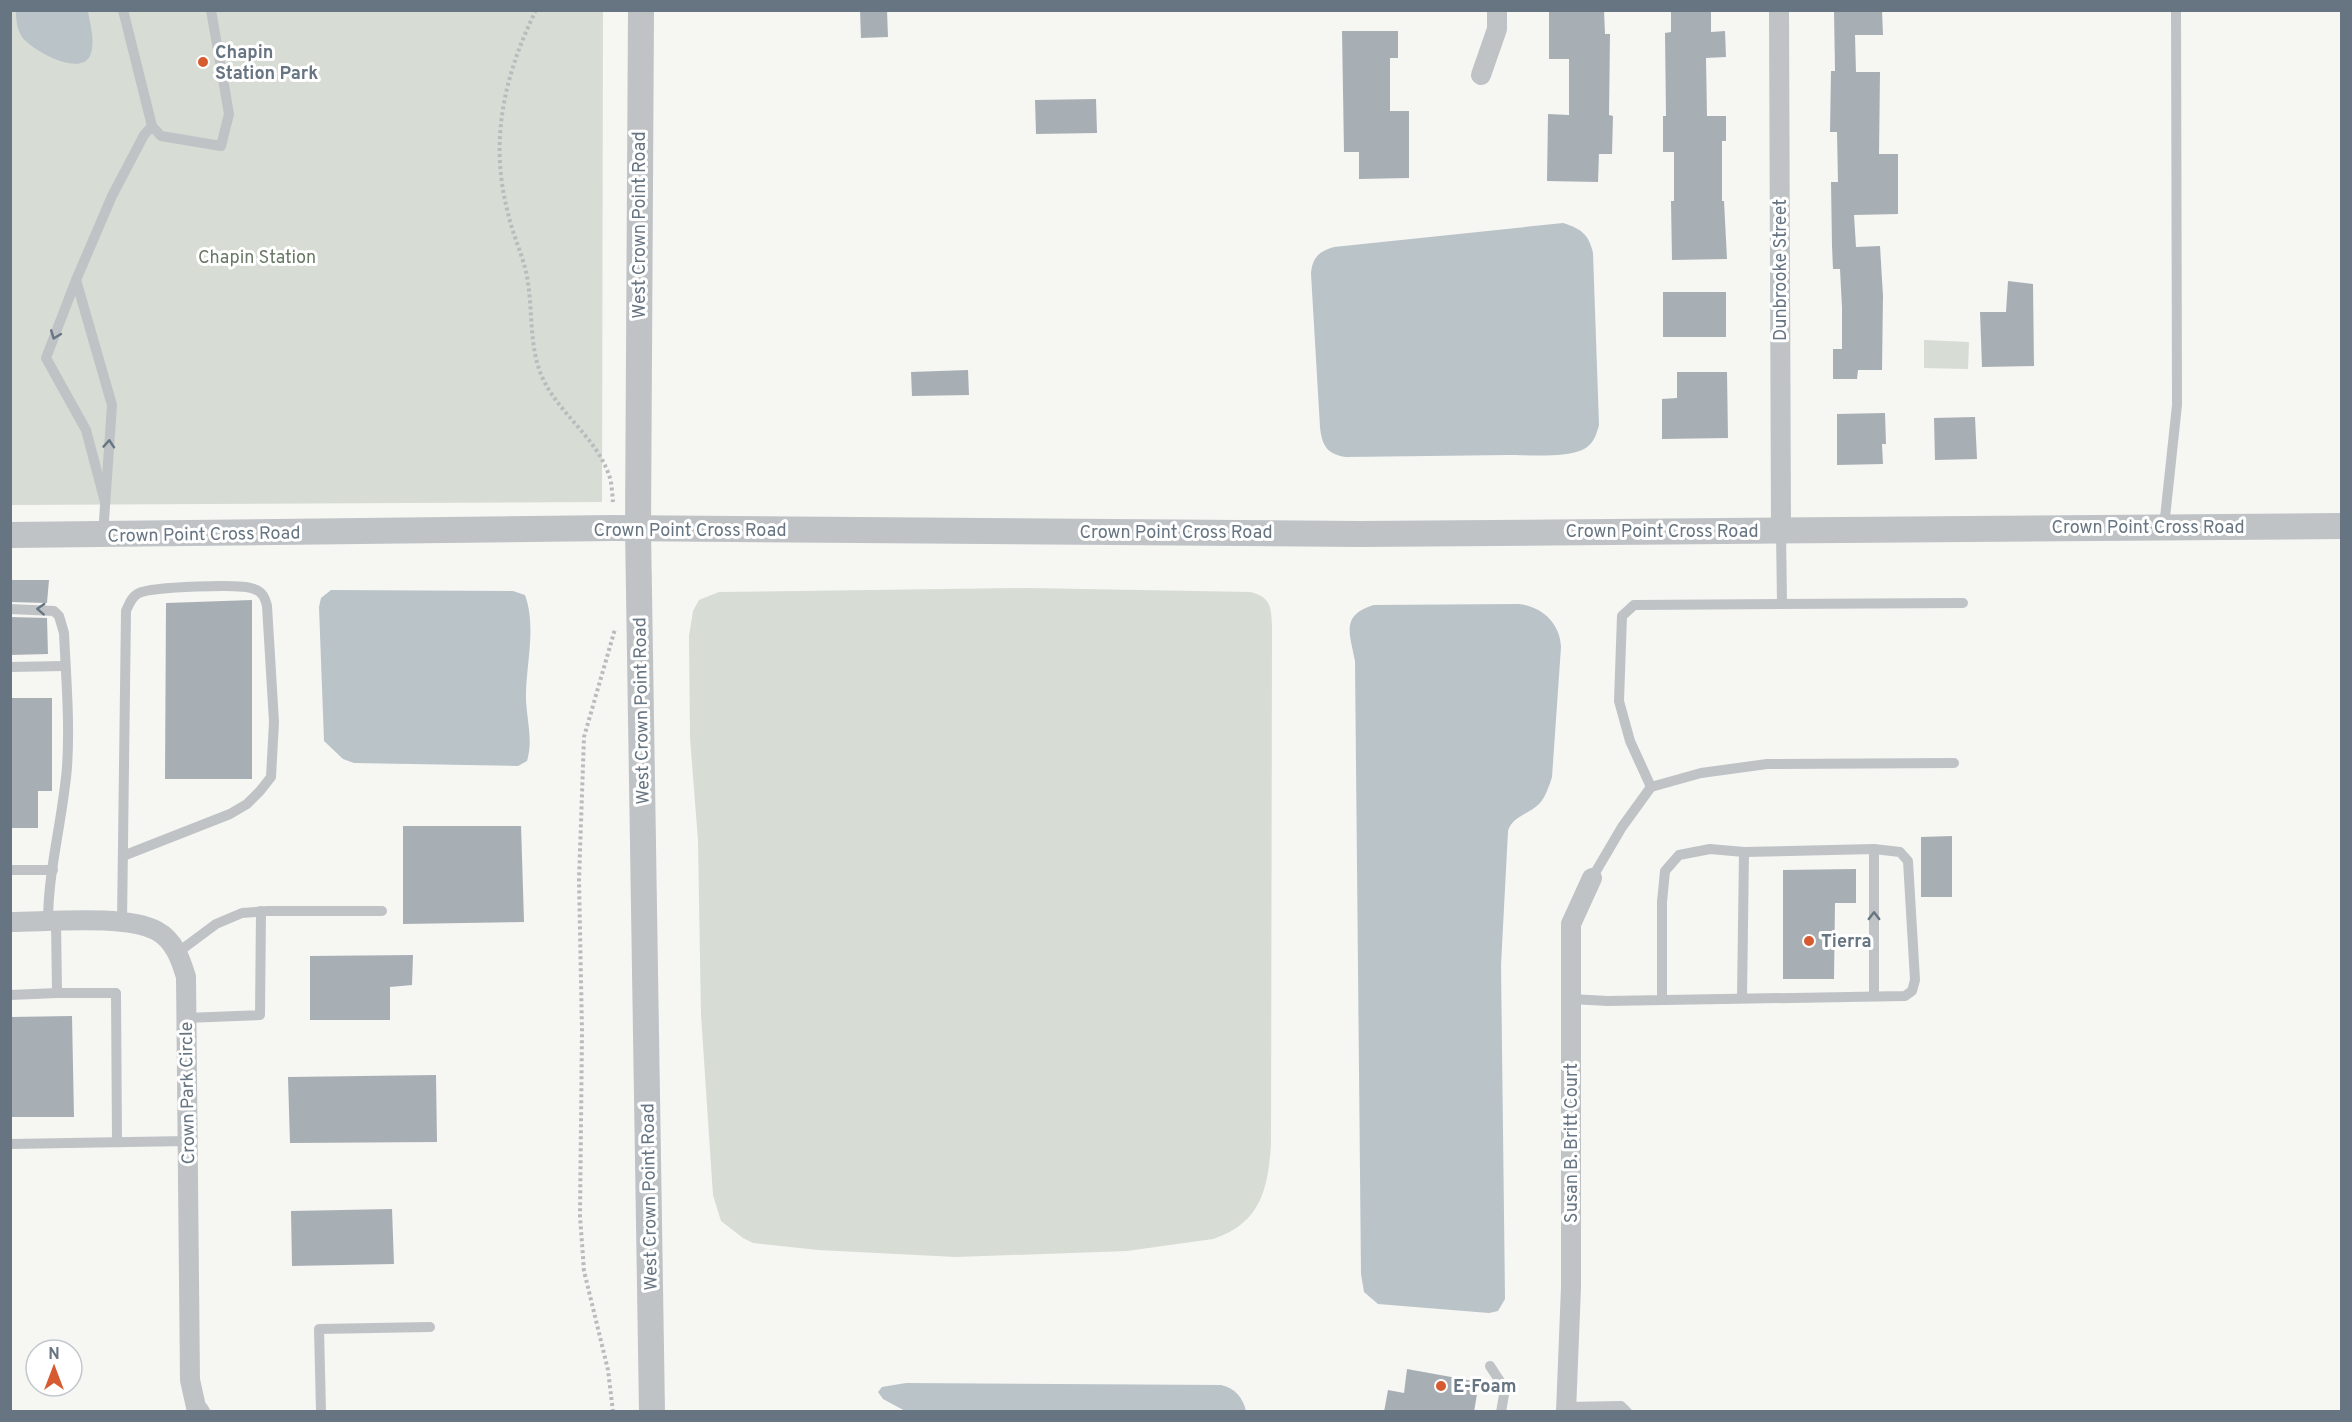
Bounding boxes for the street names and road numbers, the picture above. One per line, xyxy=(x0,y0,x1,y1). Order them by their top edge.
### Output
street label: West Crown Point Road xyxy=(629,131,652,319)
street label: Dunbrooke Street xyxy=(1770,199,1793,341)
street label: Crown Point Cross Road xyxy=(2051,517,2245,540)
street label: Crown Point Cross Road xyxy=(593,520,787,543)
street label: Crown Point Cross Road xyxy=(1565,521,1759,544)
street label: Crown Point Cross Road xyxy=(107,522,301,549)
street label: Crown Point Cross Road xyxy=(1079,522,1273,545)
street label: West Crown Point Road xyxy=(629,617,656,805)
street label: Crown Park Circle xyxy=(176,1021,201,1165)
street label: Susan B. Britt Court xyxy=(1561,1063,1584,1223)
street label: West Crown Point Road xyxy=(637,1103,664,1291)

